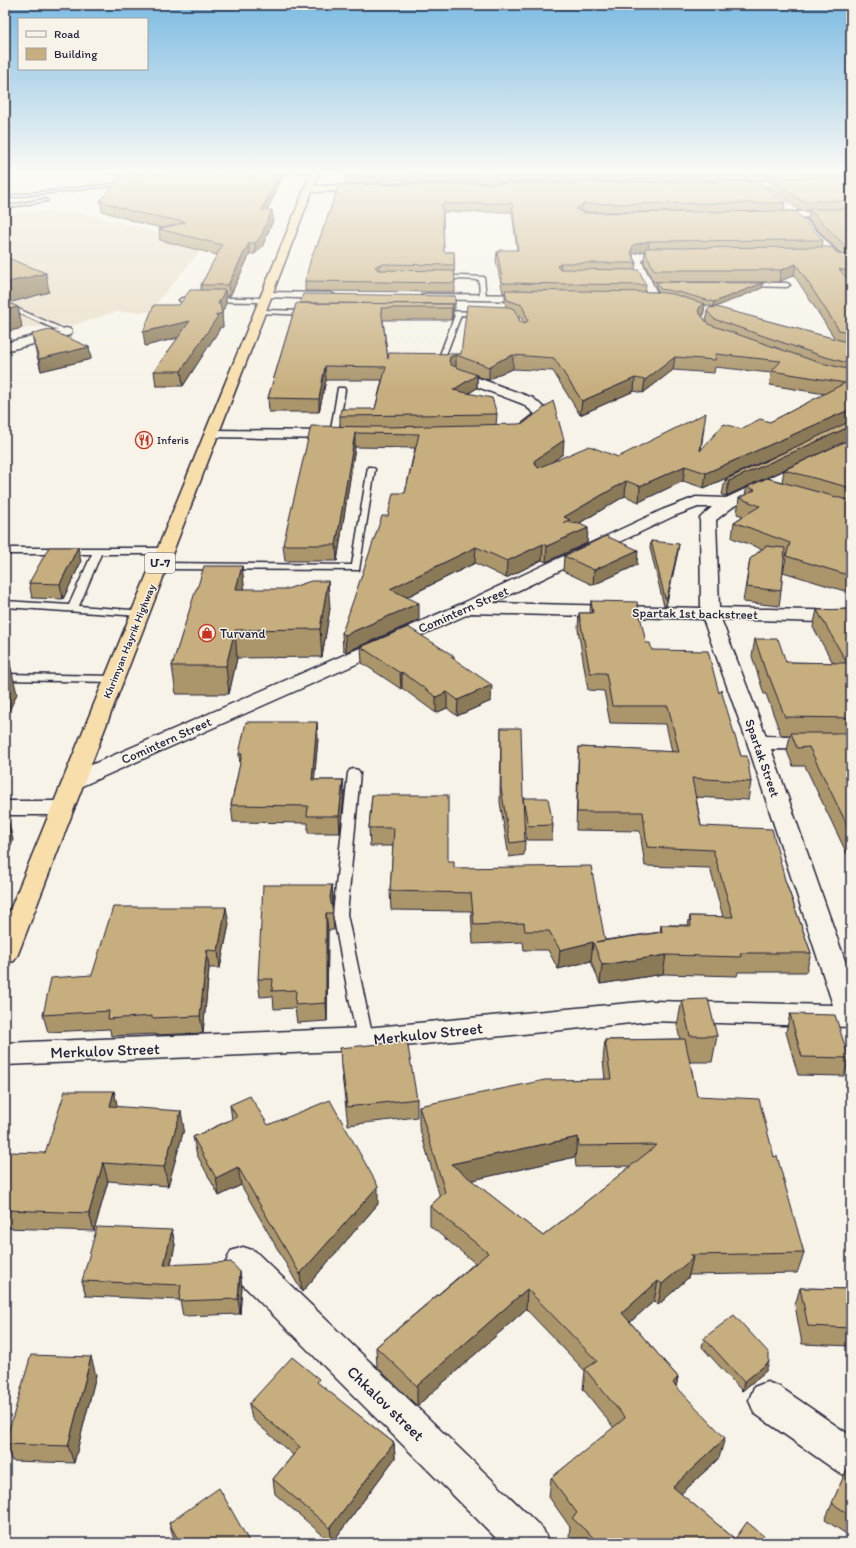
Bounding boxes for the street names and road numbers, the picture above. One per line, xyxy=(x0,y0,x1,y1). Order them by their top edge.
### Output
road number: Մ-7 xyxy=(145,553,175,573)
street label: Khrimyan Hayrik Highway xyxy=(101,581,159,700)
street label: Comintern Street xyxy=(416,583,511,636)
street label: Spartak 1st backstreet xyxy=(632,605,758,622)
street label: Comintern Street xyxy=(119,714,214,767)
street label: Spartak Street xyxy=(742,717,783,799)
street label: Merkulov Street xyxy=(373,1018,484,1049)
street label: Merkulov Street xyxy=(50,1039,160,1062)
street label: Chkalov street xyxy=(343,1362,428,1445)

